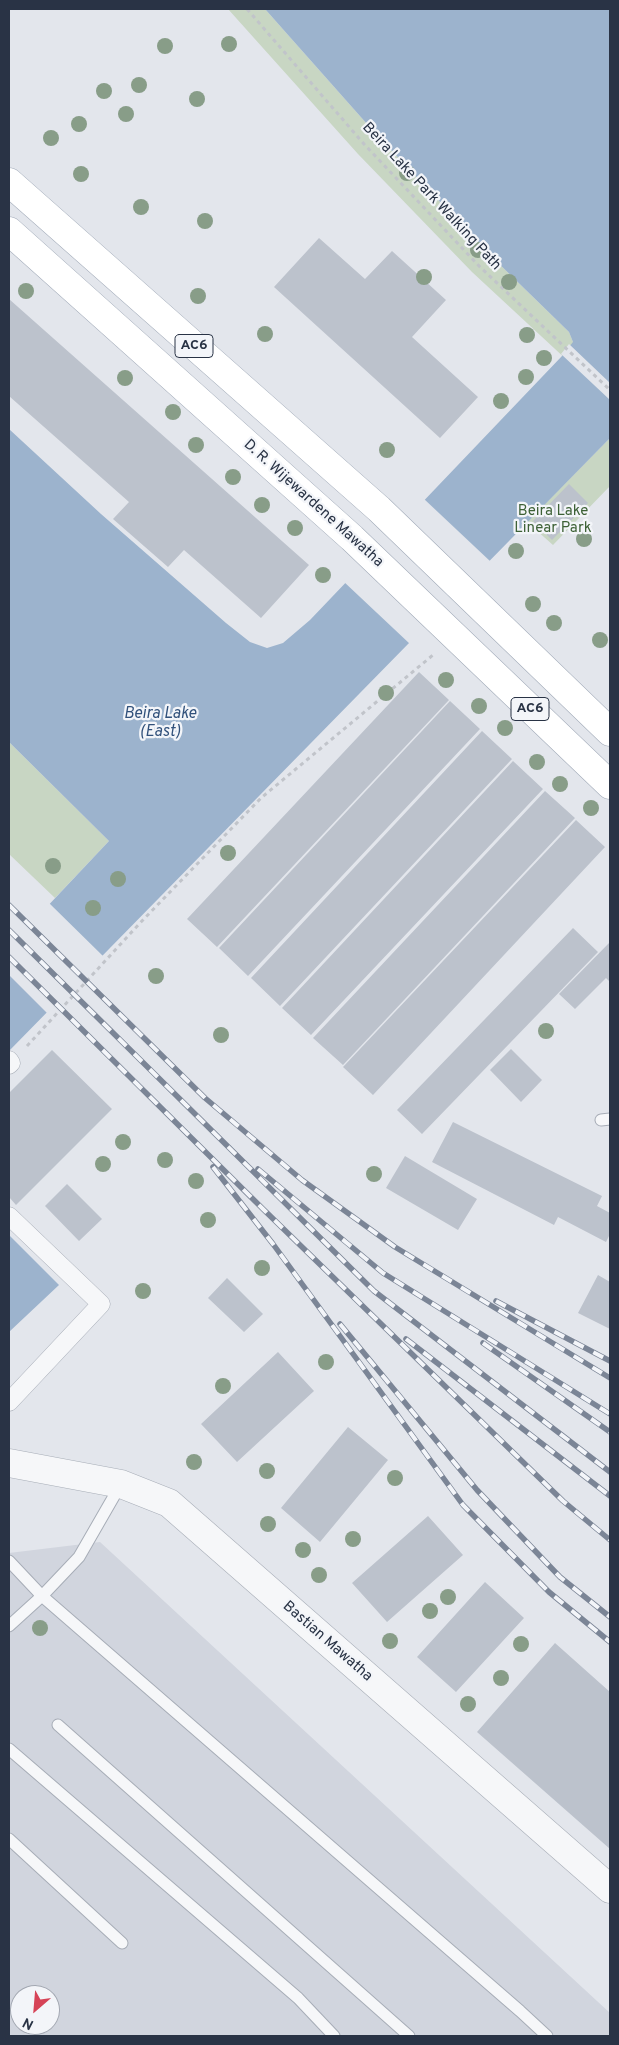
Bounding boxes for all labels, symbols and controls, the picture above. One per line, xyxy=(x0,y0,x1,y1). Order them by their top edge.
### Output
street label: Beira Lake Park Walking Path xyxy=(358,119,504,275)
road number: AC6 xyxy=(175,334,213,358)
street label: D. R. Wijewardene Mawatha xyxy=(239,436,387,572)
park label: Beira Lake Linear Park xyxy=(514,503,592,538)
road number: AC6 xyxy=(511,698,549,721)
water label: Beira Lake (East) xyxy=(124,705,196,743)
street label: Bastian Mawatha xyxy=(278,1598,376,1686)
north arrow xyxy=(10,1985,60,2035)
text: N xyxy=(20,2013,37,2033)

